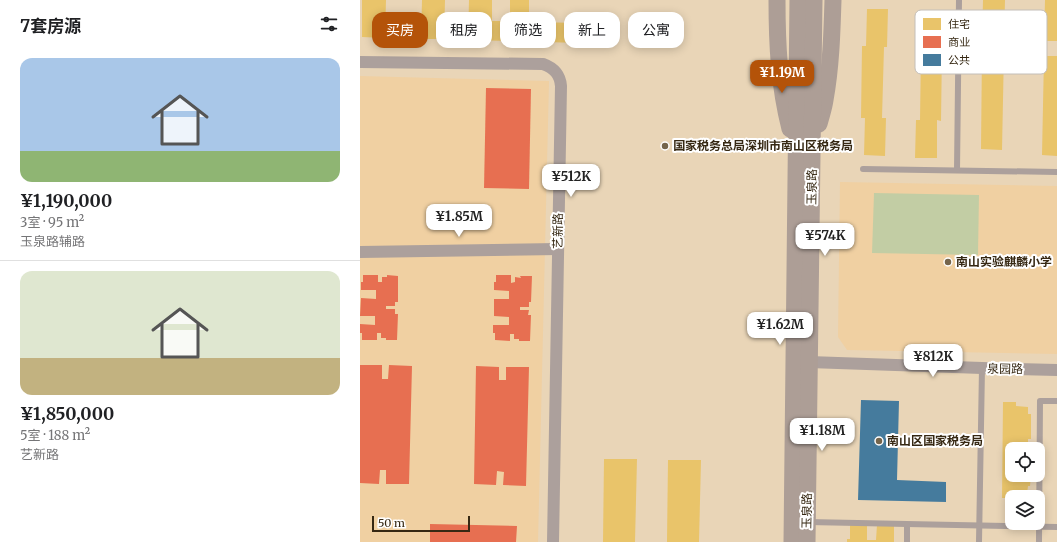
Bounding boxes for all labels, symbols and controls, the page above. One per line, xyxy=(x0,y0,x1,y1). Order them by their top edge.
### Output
legend xyxy=(915,10,1047,74)
chip: 买房 xyxy=(372,12,428,48)
chip: 租房 xyxy=(436,12,492,48)
chip: 筛选 xyxy=(500,12,556,48)
chip: 新上 xyxy=(564,12,620,48)
chip: 公寓 xyxy=(628,12,684,48)
icon: filters xyxy=(318,13,340,35)
text: 7套房源 xyxy=(20,15,81,37)
text: 住宅 xyxy=(948,17,970,31)
text: 商业 xyxy=(948,35,970,49)
text: 公共 xyxy=(948,53,970,67)
pin: ¥1.19M xyxy=(749,60,815,94)
text: ¥1.19M xyxy=(759,64,805,81)
icon: home xyxy=(144,84,216,156)
place label: 国家税务总局深圳市南山区税务局 xyxy=(673,138,853,153)
marker: 国家税务总局深圳市南山区税务局 xyxy=(660,141,670,151)
pin: ¥512K xyxy=(543,164,599,198)
text: ¥512K xyxy=(551,168,591,185)
street label: 玉泉路 xyxy=(804,169,819,205)
text: ¥1,190,000 xyxy=(20,190,112,212)
pin: ¥1.85M xyxy=(426,204,492,238)
text: ¥1.85M xyxy=(435,208,483,225)
street label: 艺新路 xyxy=(550,213,565,249)
text: 3室 · 95 m² xyxy=(20,214,84,231)
pin: ¥574K xyxy=(797,223,853,257)
text: ¥574K xyxy=(804,227,846,244)
text: 玉泉路辅路 xyxy=(20,233,85,250)
place label: 南山实验麒麟小学 xyxy=(956,254,1052,269)
marker: 南山实验麒麟小学 xyxy=(943,257,953,267)
icon: home xyxy=(144,297,216,369)
pin: ¥1.62M xyxy=(747,312,813,346)
text: ¥1.62M xyxy=(756,316,804,333)
pin: ¥812K xyxy=(905,344,961,378)
text: ¥812K xyxy=(913,348,953,365)
street label: 泉园路 xyxy=(987,361,1023,376)
text: ¥1,850,000 xyxy=(20,403,114,425)
pin: ¥1.18M xyxy=(789,418,855,452)
text: ¥1.18M xyxy=(799,422,845,439)
text: 5室 · 188 m² xyxy=(20,427,90,444)
place label: 南山区国家税务局 xyxy=(887,433,983,448)
marker: 南山区国家税务局 xyxy=(874,436,884,446)
map controls xyxy=(1005,442,1045,530)
button: locate xyxy=(1005,442,1045,482)
text: 艺新路 xyxy=(20,446,59,463)
button: layers xyxy=(1005,490,1045,530)
street label: 玉泉路 xyxy=(799,493,814,529)
scale bar xyxy=(372,514,470,533)
text: 50 m xyxy=(378,516,405,530)

